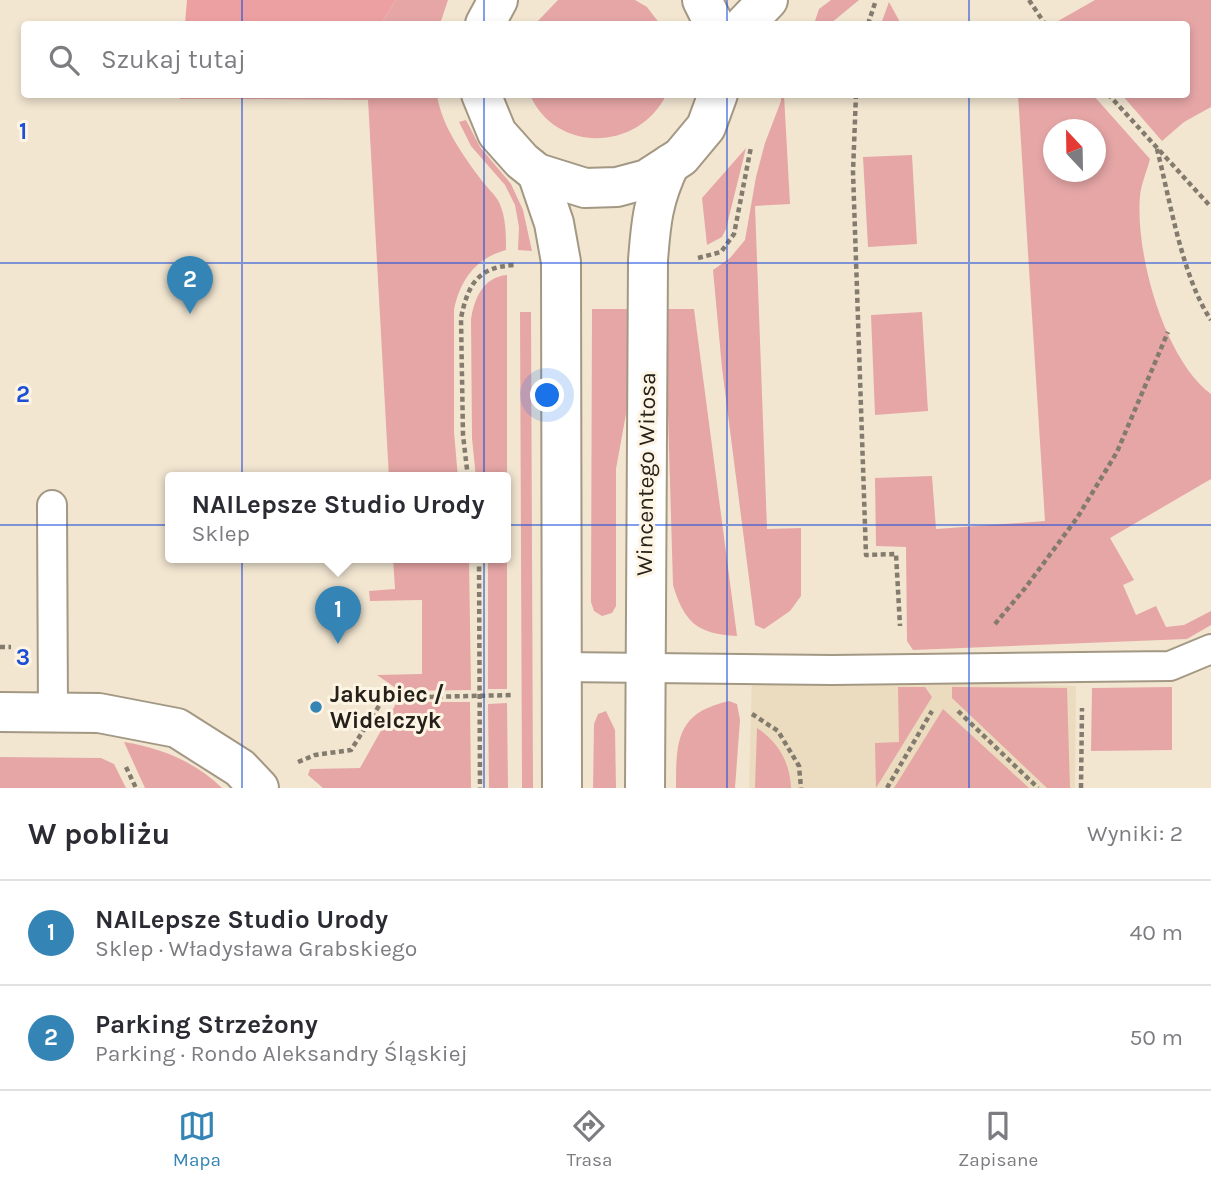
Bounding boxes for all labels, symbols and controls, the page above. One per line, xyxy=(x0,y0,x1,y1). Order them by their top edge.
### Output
search box xyxy=(21,21,1190,98)
icon: search xyxy=(45,41,83,79)
text: Szukaj tutaj xyxy=(101,44,246,75)
text: 1 xyxy=(19,118,27,145)
north arrow xyxy=(1043,119,1106,182)
pin: 2 xyxy=(167,256,213,314)
street label: Wincentego Witosa xyxy=(631,372,661,576)
your location xyxy=(530,378,564,412)
text: 2 xyxy=(16,381,30,408)
popup xyxy=(165,472,511,563)
text: NAILepsze Studio Urody xyxy=(191,489,485,520)
text: Sklep xyxy=(191,520,250,547)
pin: 1 xyxy=(315,586,361,644)
text: 3 xyxy=(16,644,30,671)
place label: Jakubiec / Widelczyk xyxy=(330,681,444,734)
marker: Jakubiec / Widelczyk xyxy=(308,699,324,715)
text: W pobliżu xyxy=(28,816,170,852)
text: Wyniki: 2 xyxy=(1087,820,1183,847)
text: NAILepsze Studio Urody xyxy=(95,904,388,935)
text: 1 xyxy=(47,919,55,946)
text: 40 m xyxy=(1130,919,1183,946)
text: Sklep · Władysława Grabskiego xyxy=(95,935,417,962)
text: Parking Strzeżony xyxy=(95,1009,318,1040)
text: 2 xyxy=(44,1024,58,1051)
text: 50 m xyxy=(1129,1024,1183,1051)
text: Parking · Rondo Aleksandry Śląskiej xyxy=(95,1040,468,1067)
tab: Mapa xyxy=(173,1107,221,1171)
tab: Trasa xyxy=(567,1107,612,1171)
tab: Zapisane xyxy=(958,1107,1038,1171)

